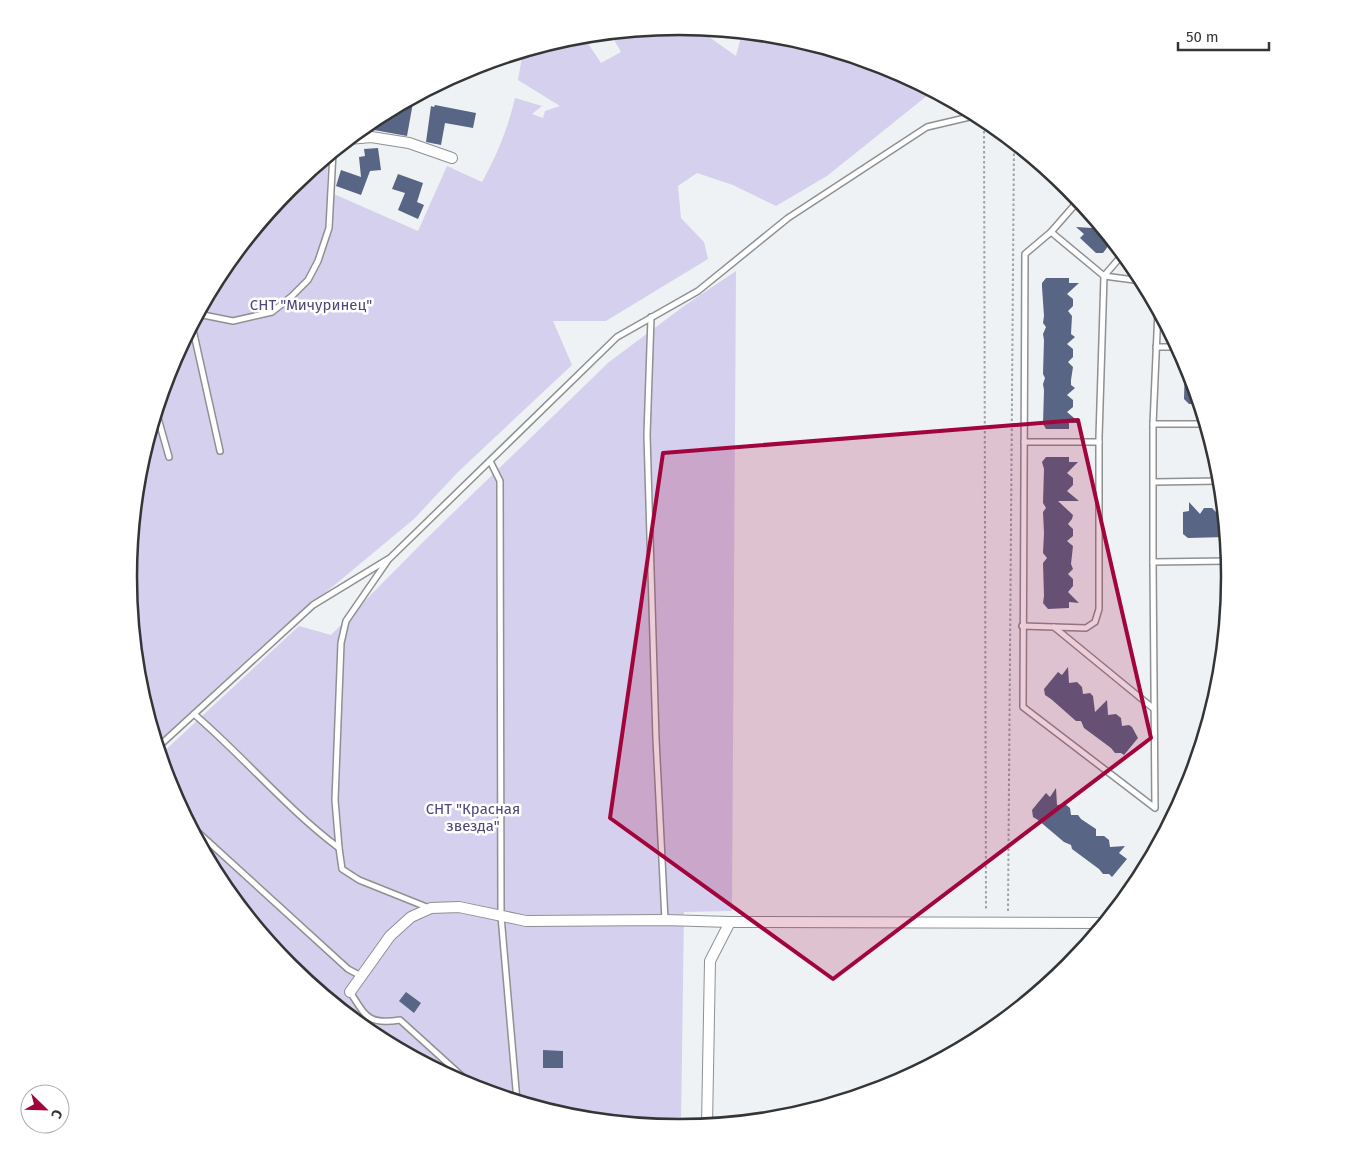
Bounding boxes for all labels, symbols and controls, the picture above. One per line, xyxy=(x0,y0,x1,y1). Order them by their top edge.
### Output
scale bar xyxy=(1178,20,1269,52)
text: 50 m xyxy=(1186,28,1219,46)
park label: СНТ "Мичуринец" xyxy=(250,296,372,314)
park label: СНТ "Красная звезда" xyxy=(426,800,520,835)
north arrow xyxy=(20,1084,70,1134)
text: С xyxy=(47,1107,66,1121)

